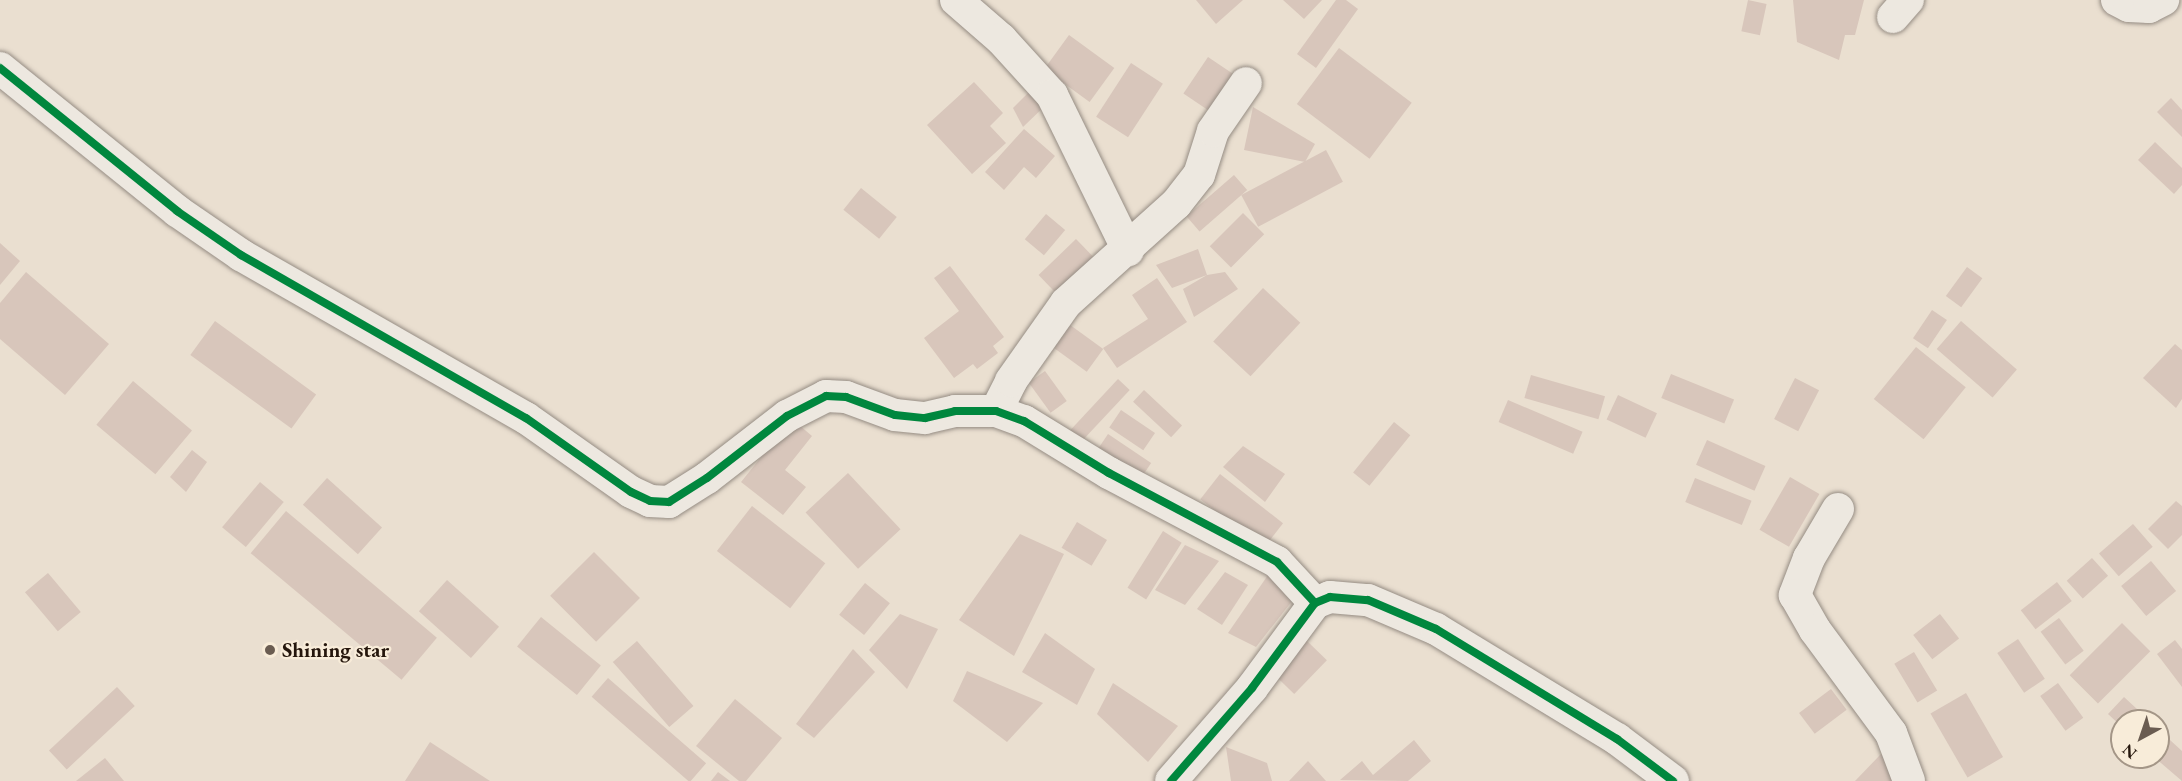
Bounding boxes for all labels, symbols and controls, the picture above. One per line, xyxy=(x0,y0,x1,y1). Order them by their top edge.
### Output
place label: Shining star xyxy=(282,637,389,663)
marker: Shining star xyxy=(263,643,277,657)
north arrow xyxy=(2110,709,2170,769)
text: N xyxy=(2118,739,2141,764)

